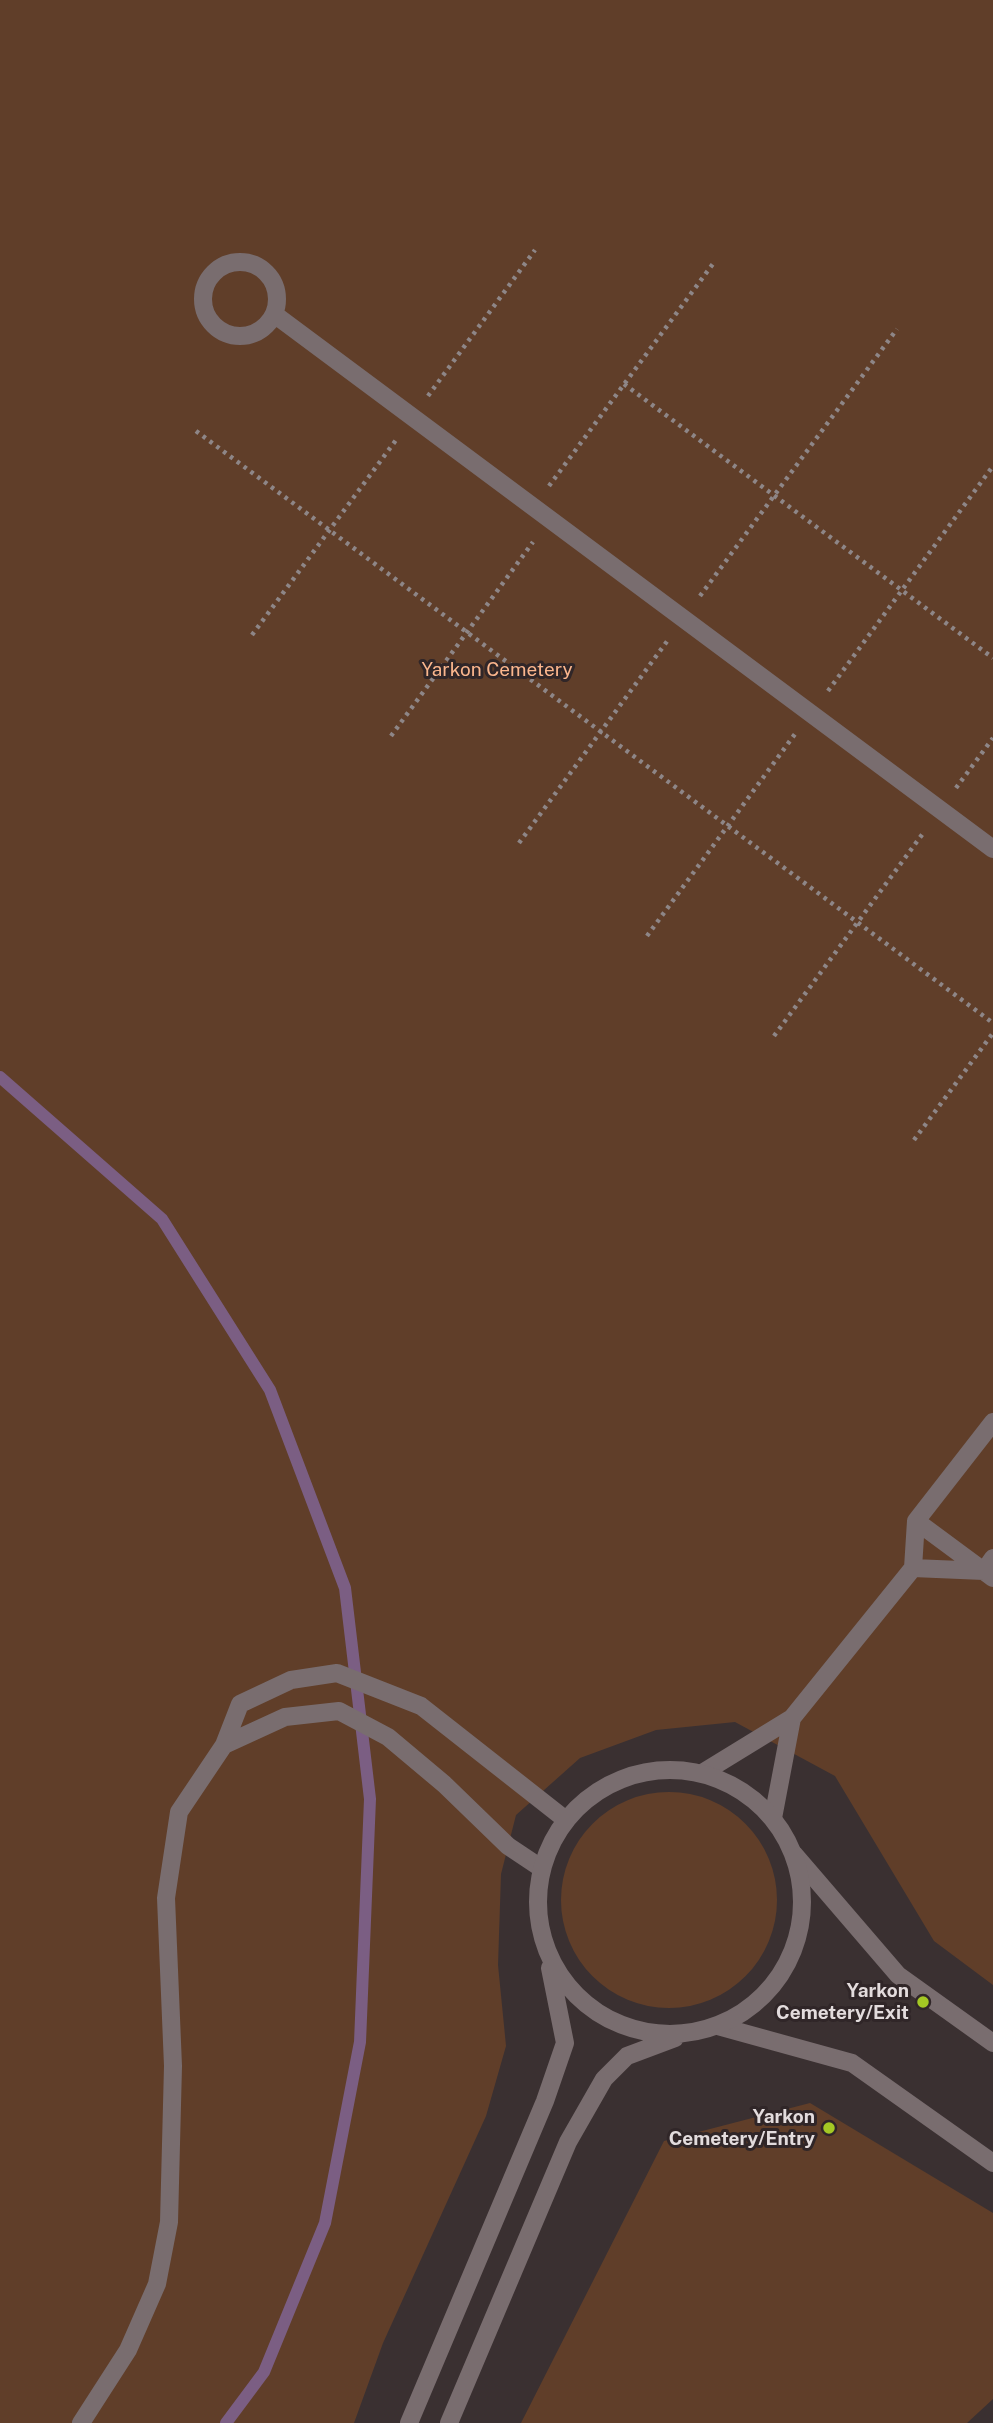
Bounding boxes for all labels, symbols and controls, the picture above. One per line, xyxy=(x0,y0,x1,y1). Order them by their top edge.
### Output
park label: Yarkon Cemetery xyxy=(421,659,573,681)
place label: Yarkon Cemetery/Exit xyxy=(776,1980,909,2024)
marker: Yarkon Cemetery/Exit xyxy=(915,1994,931,2010)
place label: Yarkon Cemetery/Entry xyxy=(669,2106,815,2150)
marker: Yarkon Cemetery/Entry xyxy=(821,2120,837,2136)

